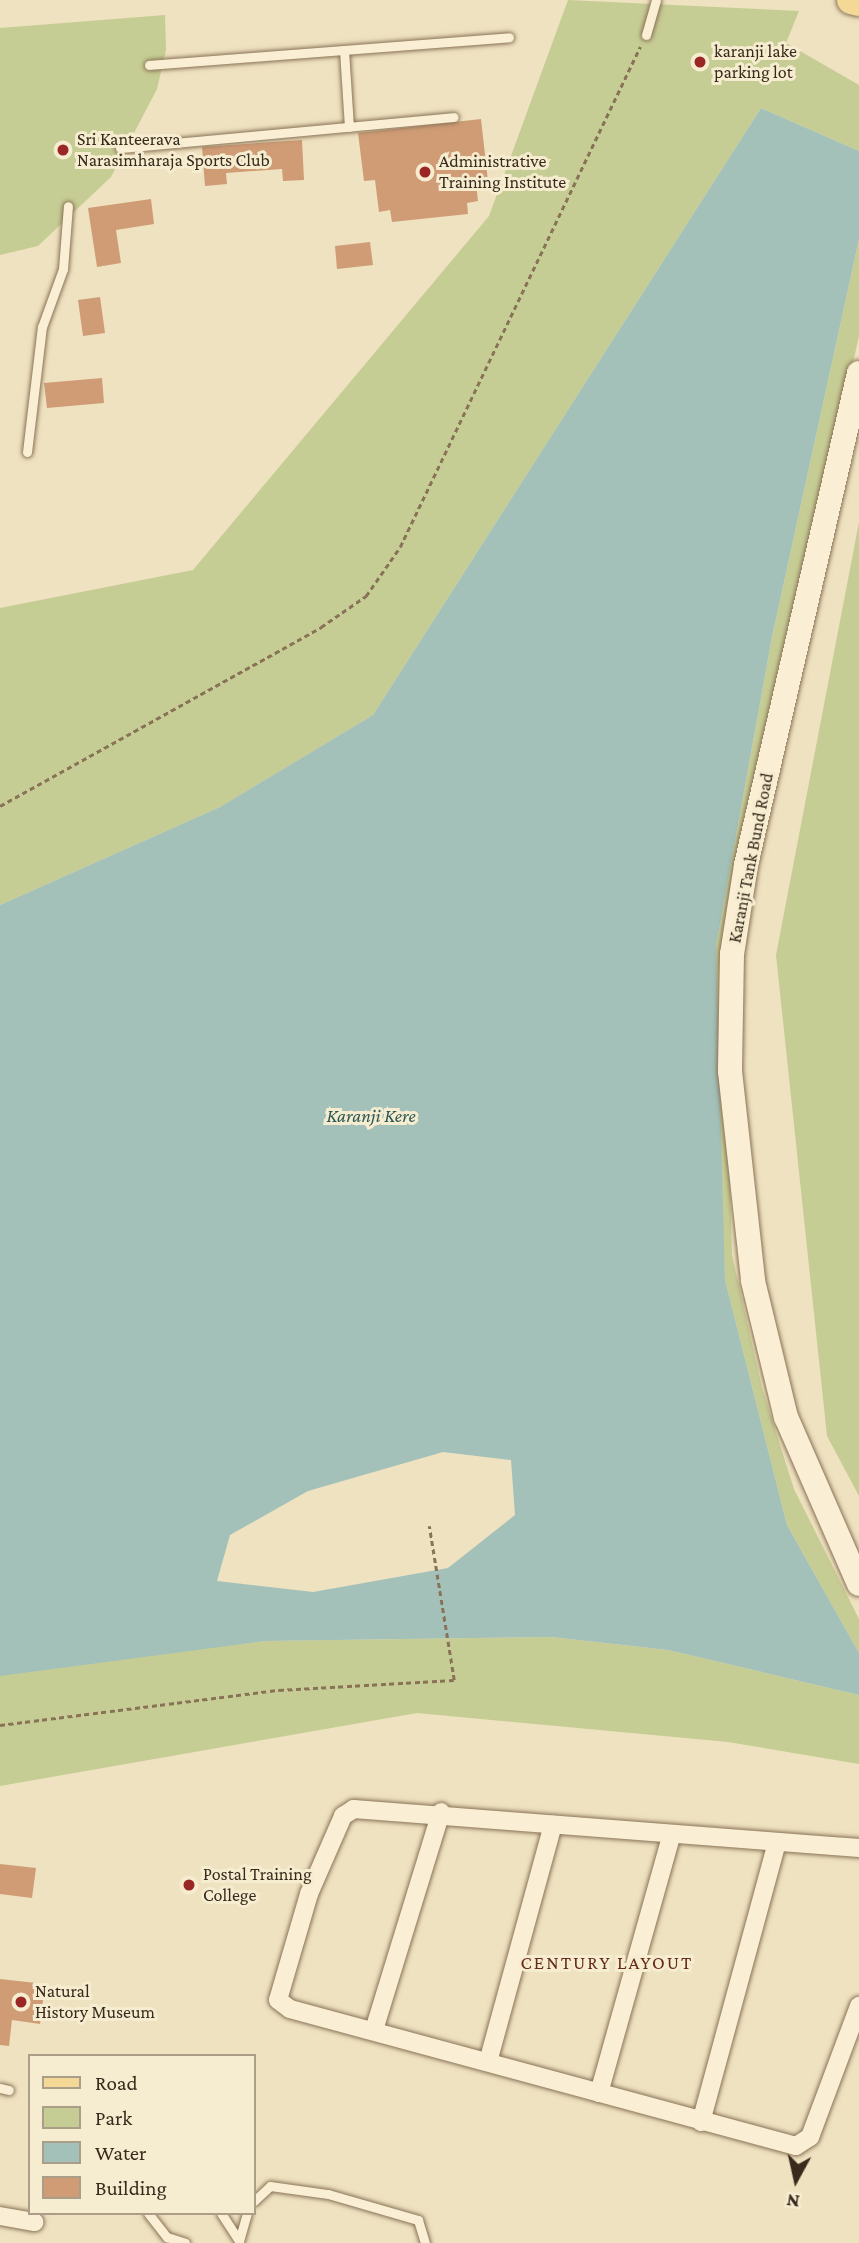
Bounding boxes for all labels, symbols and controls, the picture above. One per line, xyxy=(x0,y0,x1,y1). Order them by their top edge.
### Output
place label: karanji lake parking lot xyxy=(714,41,797,84)
marker: karanji lake parking lot xyxy=(692,54,708,70)
place label: Sri Kanteerava Narasimharaja Sports Club xyxy=(77,129,270,172)
marker: Sri Kanteerava Narasimharaja Sports Club xyxy=(55,142,71,158)
place label: Administrative Training Institute xyxy=(439,151,566,194)
marker: Administrative Training Institute xyxy=(417,164,433,180)
street label: Karanji Tank Bund Road xyxy=(724,771,778,945)
water label: Karanji Kere xyxy=(326,1105,416,1127)
place label: Postal Training College xyxy=(203,1864,312,1906)
marker: Postal Training College xyxy=(181,1877,197,1893)
district label: CENTURY LAYOUT xyxy=(522,1952,692,1974)
place label: Natural History Museum xyxy=(35,1981,155,2024)
marker: Natural History Museum xyxy=(13,1994,29,2010)
legend xyxy=(28,2054,256,2215)
text: Road xyxy=(95,2071,138,2095)
text: Park xyxy=(95,2106,132,2130)
text: Water xyxy=(95,2141,147,2165)
north arrow xyxy=(761,2145,831,2215)
text: Building xyxy=(95,2176,167,2200)
text: N xyxy=(785,2190,801,2213)

